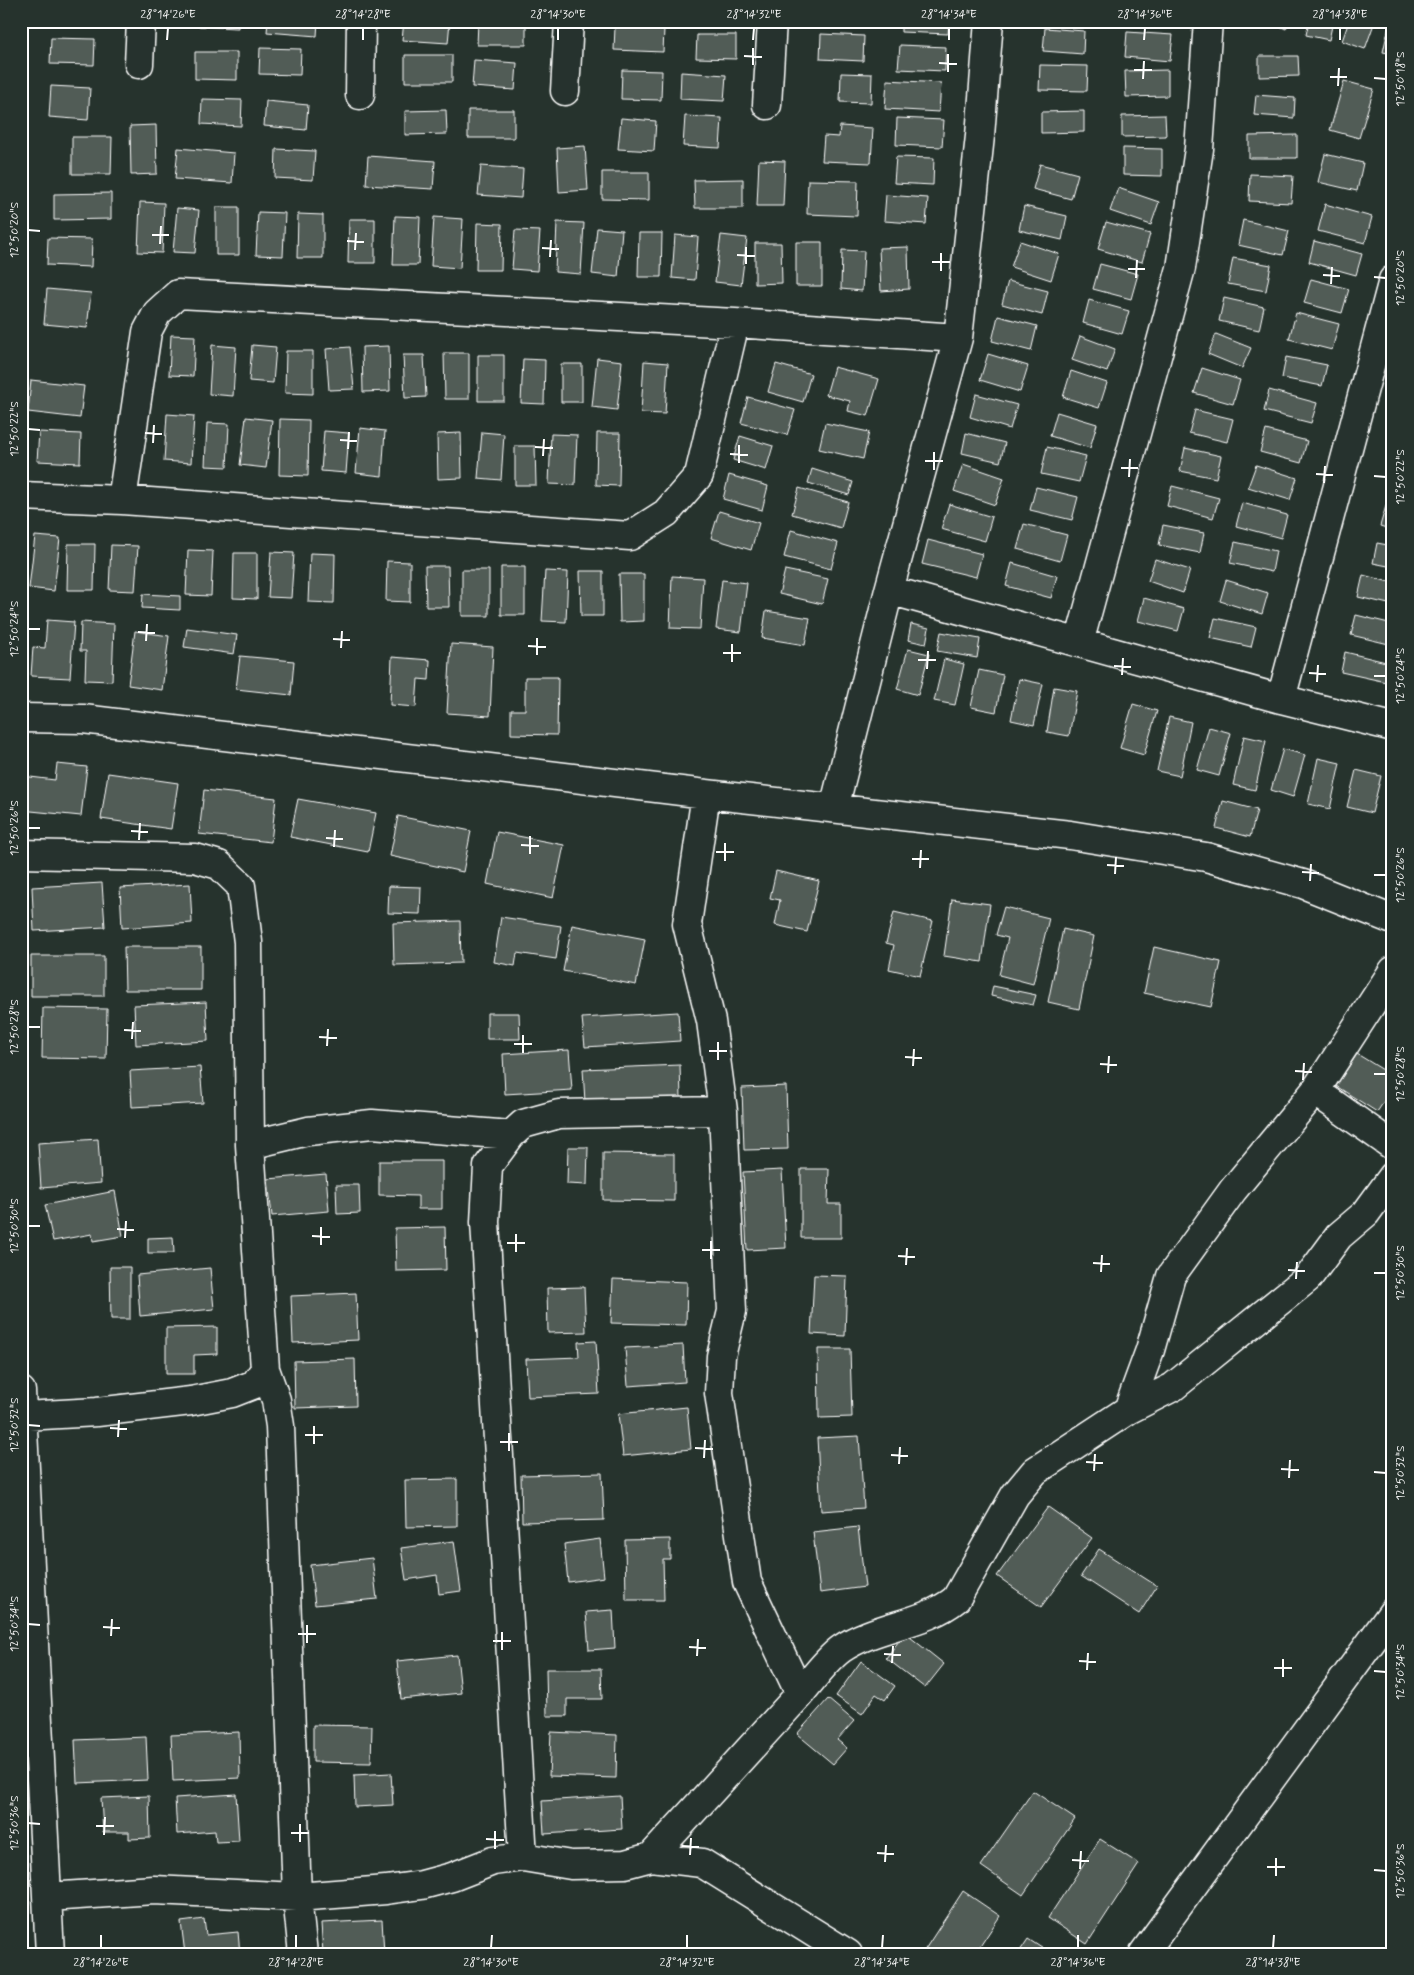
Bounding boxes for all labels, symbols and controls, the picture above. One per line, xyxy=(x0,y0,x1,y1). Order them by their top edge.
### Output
text: 28°14'26"E xyxy=(140,7,196,23)
text: 28°14'28"E xyxy=(335,7,391,23)
text: 28°14'30"E xyxy=(530,7,586,23)
text: 28°14'32"E xyxy=(727,7,781,23)
text: 28°14'34"E xyxy=(921,7,977,23)
text: 28°14'36"E xyxy=(1117,7,1173,23)
text: 28°14'38"E xyxy=(1312,7,1368,23)
text: 12°50'18"S xyxy=(1393,51,1409,107)
text: 12°50'20"S xyxy=(7,202,23,258)
text: 12°50'20"S xyxy=(1393,250,1409,306)
text: 12°50'22"S xyxy=(7,401,23,457)
text: 12°50'22"S xyxy=(1393,449,1409,505)
text: 12°50'24"S xyxy=(7,600,23,657)
text: 12°50'24"S xyxy=(1393,647,1409,704)
text: 12°50'26"S xyxy=(7,800,23,856)
text: 12°50'26"S xyxy=(1393,847,1409,903)
text: 12°50'28"S xyxy=(7,999,23,1055)
text: 12°50'28"S xyxy=(1393,1046,1409,1102)
text: 12°50'30"S xyxy=(7,1198,23,1254)
text: 12°50'30"S xyxy=(1393,1245,1409,1301)
text: 12°50'32"S xyxy=(7,1397,23,1453)
text: 12°50'32"S xyxy=(1393,1445,1409,1501)
text: 12°50'34"S xyxy=(7,1596,23,1652)
text: 12°50'34"S xyxy=(1393,1644,1409,1700)
text: 12°50'36"S xyxy=(7,1795,23,1851)
text: 12°50'36"S xyxy=(1393,1843,1409,1899)
text: 28°14'26"E xyxy=(73,1955,129,1971)
text: 28°14'28"E xyxy=(268,1955,324,1971)
text: 28°14'30"E xyxy=(463,1955,519,1971)
text: 28°14'32"E xyxy=(660,1955,714,1971)
text: 28°14'34"E xyxy=(854,1955,910,1971)
text: 28°14'36"E xyxy=(1050,1955,1106,1971)
text: 28°14'38"E xyxy=(1245,1955,1301,1971)

